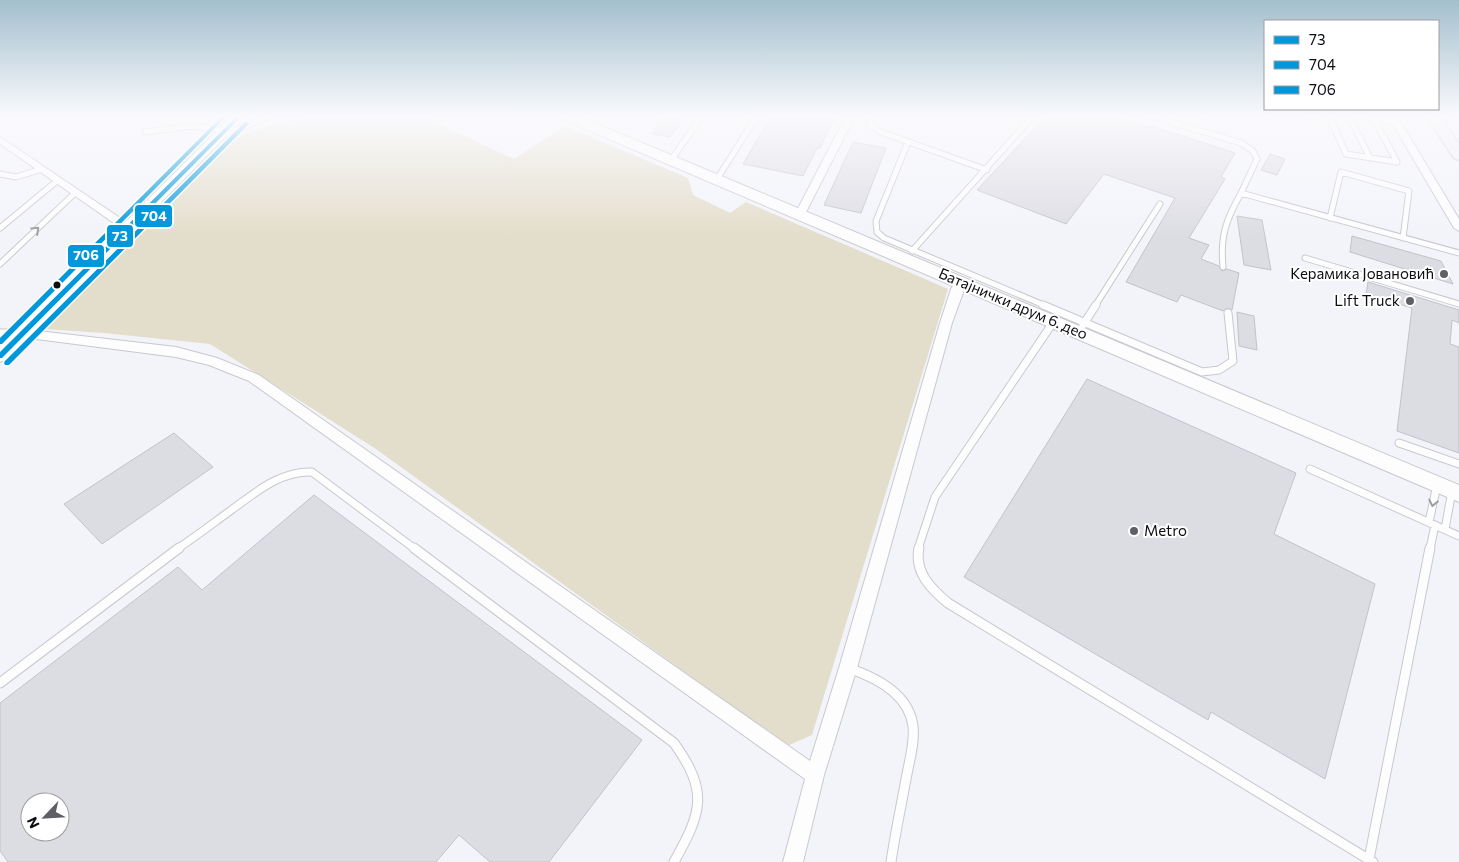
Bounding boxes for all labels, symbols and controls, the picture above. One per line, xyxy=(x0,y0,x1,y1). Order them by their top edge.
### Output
legend xyxy=(1264,20,1439,110)
text: 73 xyxy=(1309,30,1325,48)
text: 704 xyxy=(1309,55,1336,73)
text: 706 xyxy=(1309,80,1336,98)
line badge: 704 xyxy=(134,204,173,228)
text: 704 xyxy=(141,207,167,224)
line badge: 73 xyxy=(106,224,134,248)
one-way arrow xyxy=(30,227,39,236)
text: 73 xyxy=(112,227,128,244)
line badge: 706 xyxy=(67,244,105,268)
text: 706 xyxy=(73,246,99,263)
street label: Батајнички друм 6. део xyxy=(936,264,1091,343)
place label: Керамика Јовановић xyxy=(1290,264,1434,282)
marker: Керамика Јовановић xyxy=(1438,268,1450,280)
unlabelled marker xyxy=(52,280,62,290)
place label: Lift Truck xyxy=(1334,291,1400,309)
marker: Lift Truck xyxy=(1404,295,1416,307)
one-way arrow xyxy=(1429,499,1439,508)
place label: Metro xyxy=(1144,521,1187,539)
marker: Metro xyxy=(1128,525,1140,537)
north arrow xyxy=(20,792,70,842)
text: N xyxy=(23,814,43,831)

